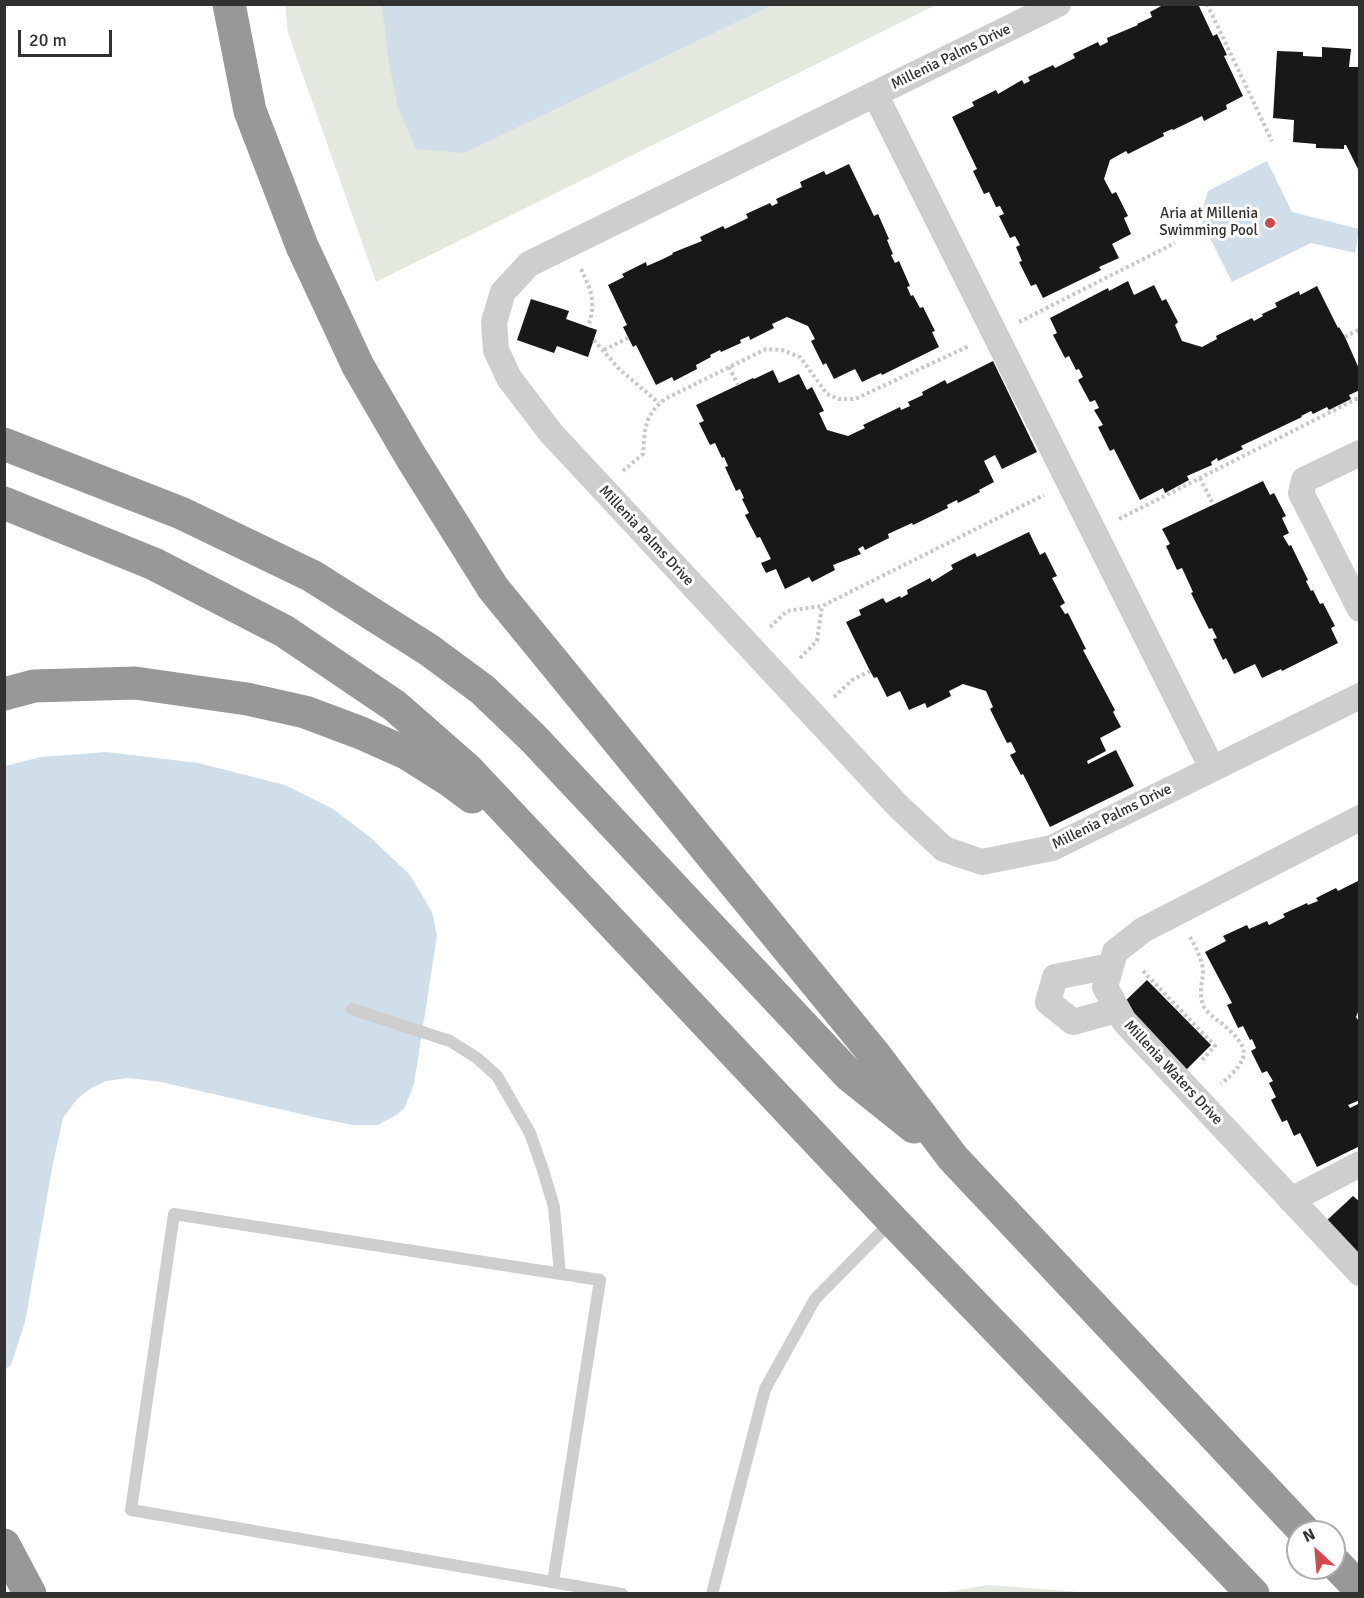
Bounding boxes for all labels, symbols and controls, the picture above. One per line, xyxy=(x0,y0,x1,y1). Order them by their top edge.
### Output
scale bar xyxy=(21,18,116,56)
street label: Millenia Palms Drive xyxy=(888,20,1014,94)
text: 20 m xyxy=(29,29,67,51)
place label: Aria at Millenia Swimming Pool xyxy=(1159,205,1258,240)
marker: Aria at Millenia Swimming Pool xyxy=(1263,216,1277,230)
street label: Millenia Palms Drive xyxy=(595,482,697,590)
street label: Millenia Palms Drive xyxy=(1049,780,1175,854)
street label: Millenia Waters Drive xyxy=(1120,1017,1226,1129)
north arrow xyxy=(1286,1520,1346,1580)
text: N xyxy=(1300,1524,1318,1547)

